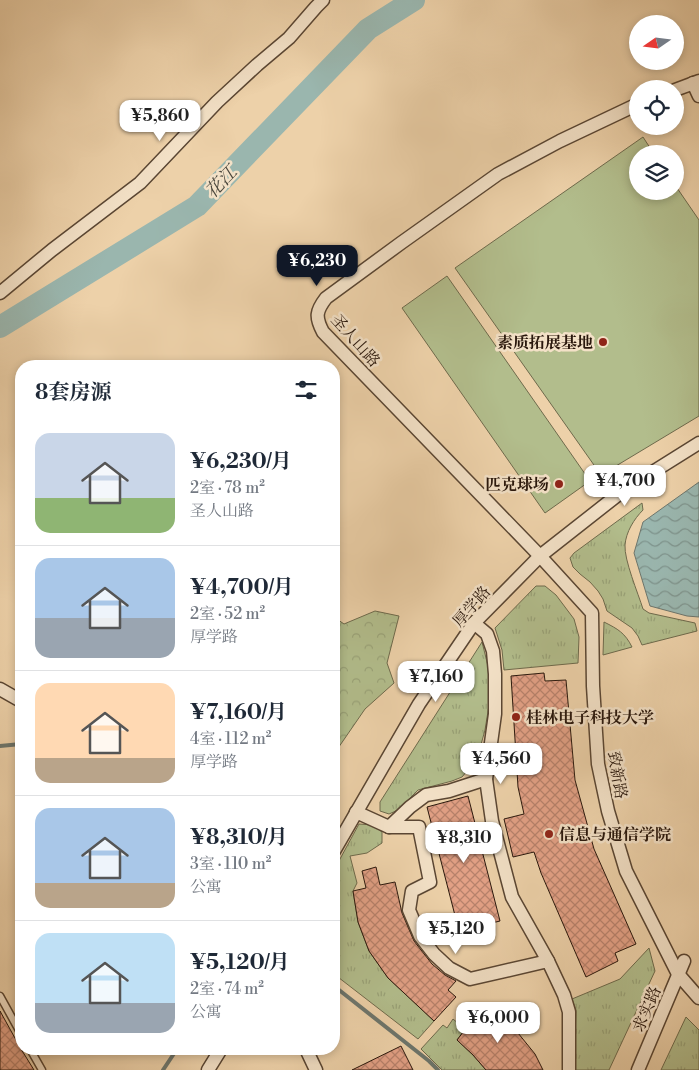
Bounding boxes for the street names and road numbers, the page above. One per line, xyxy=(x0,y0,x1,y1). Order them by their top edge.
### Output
street label: 圣人山路 xyxy=(326,310,384,371)
street label: 厚学路 xyxy=(448,582,495,631)
street label: 致新路 xyxy=(603,750,631,801)
street label: 求实路 xyxy=(628,983,666,1035)

